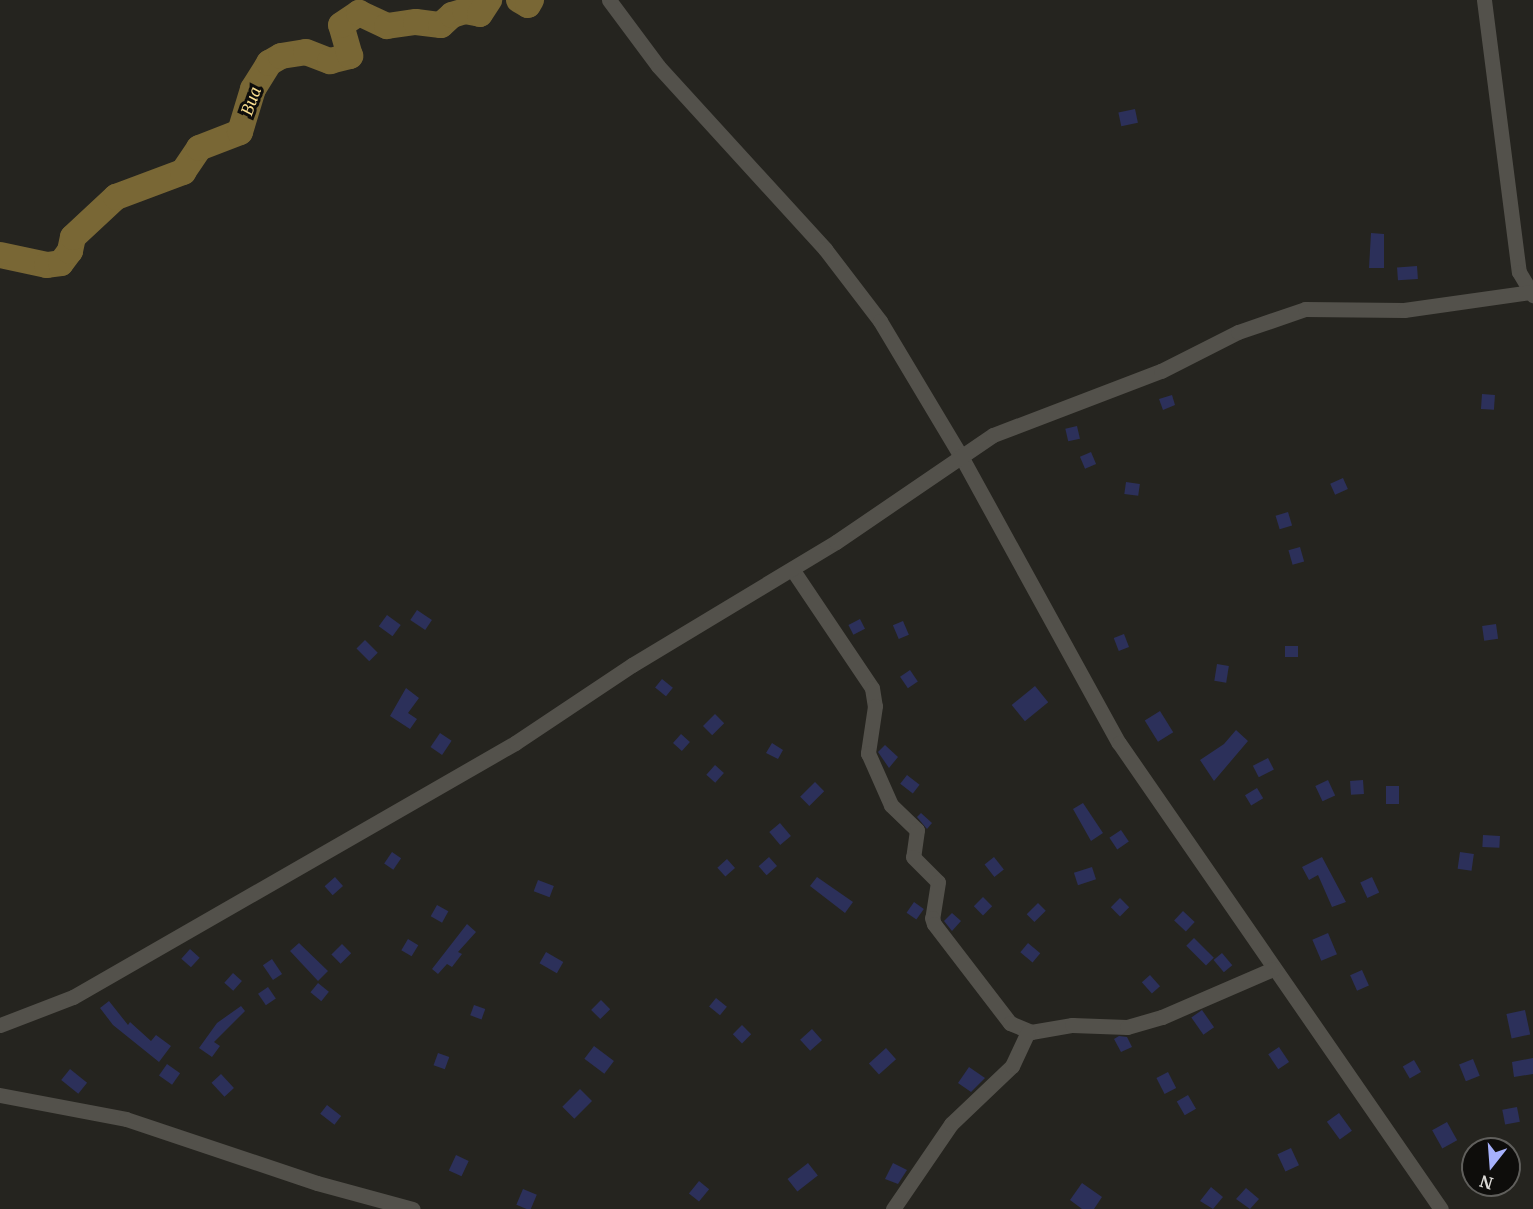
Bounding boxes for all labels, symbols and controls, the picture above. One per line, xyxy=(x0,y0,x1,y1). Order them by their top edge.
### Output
water label: Bua xyxy=(237,84,265,118)
north arrow xyxy=(1461,1137,1521,1197)
text: N xyxy=(1477,1171,1495,1194)

